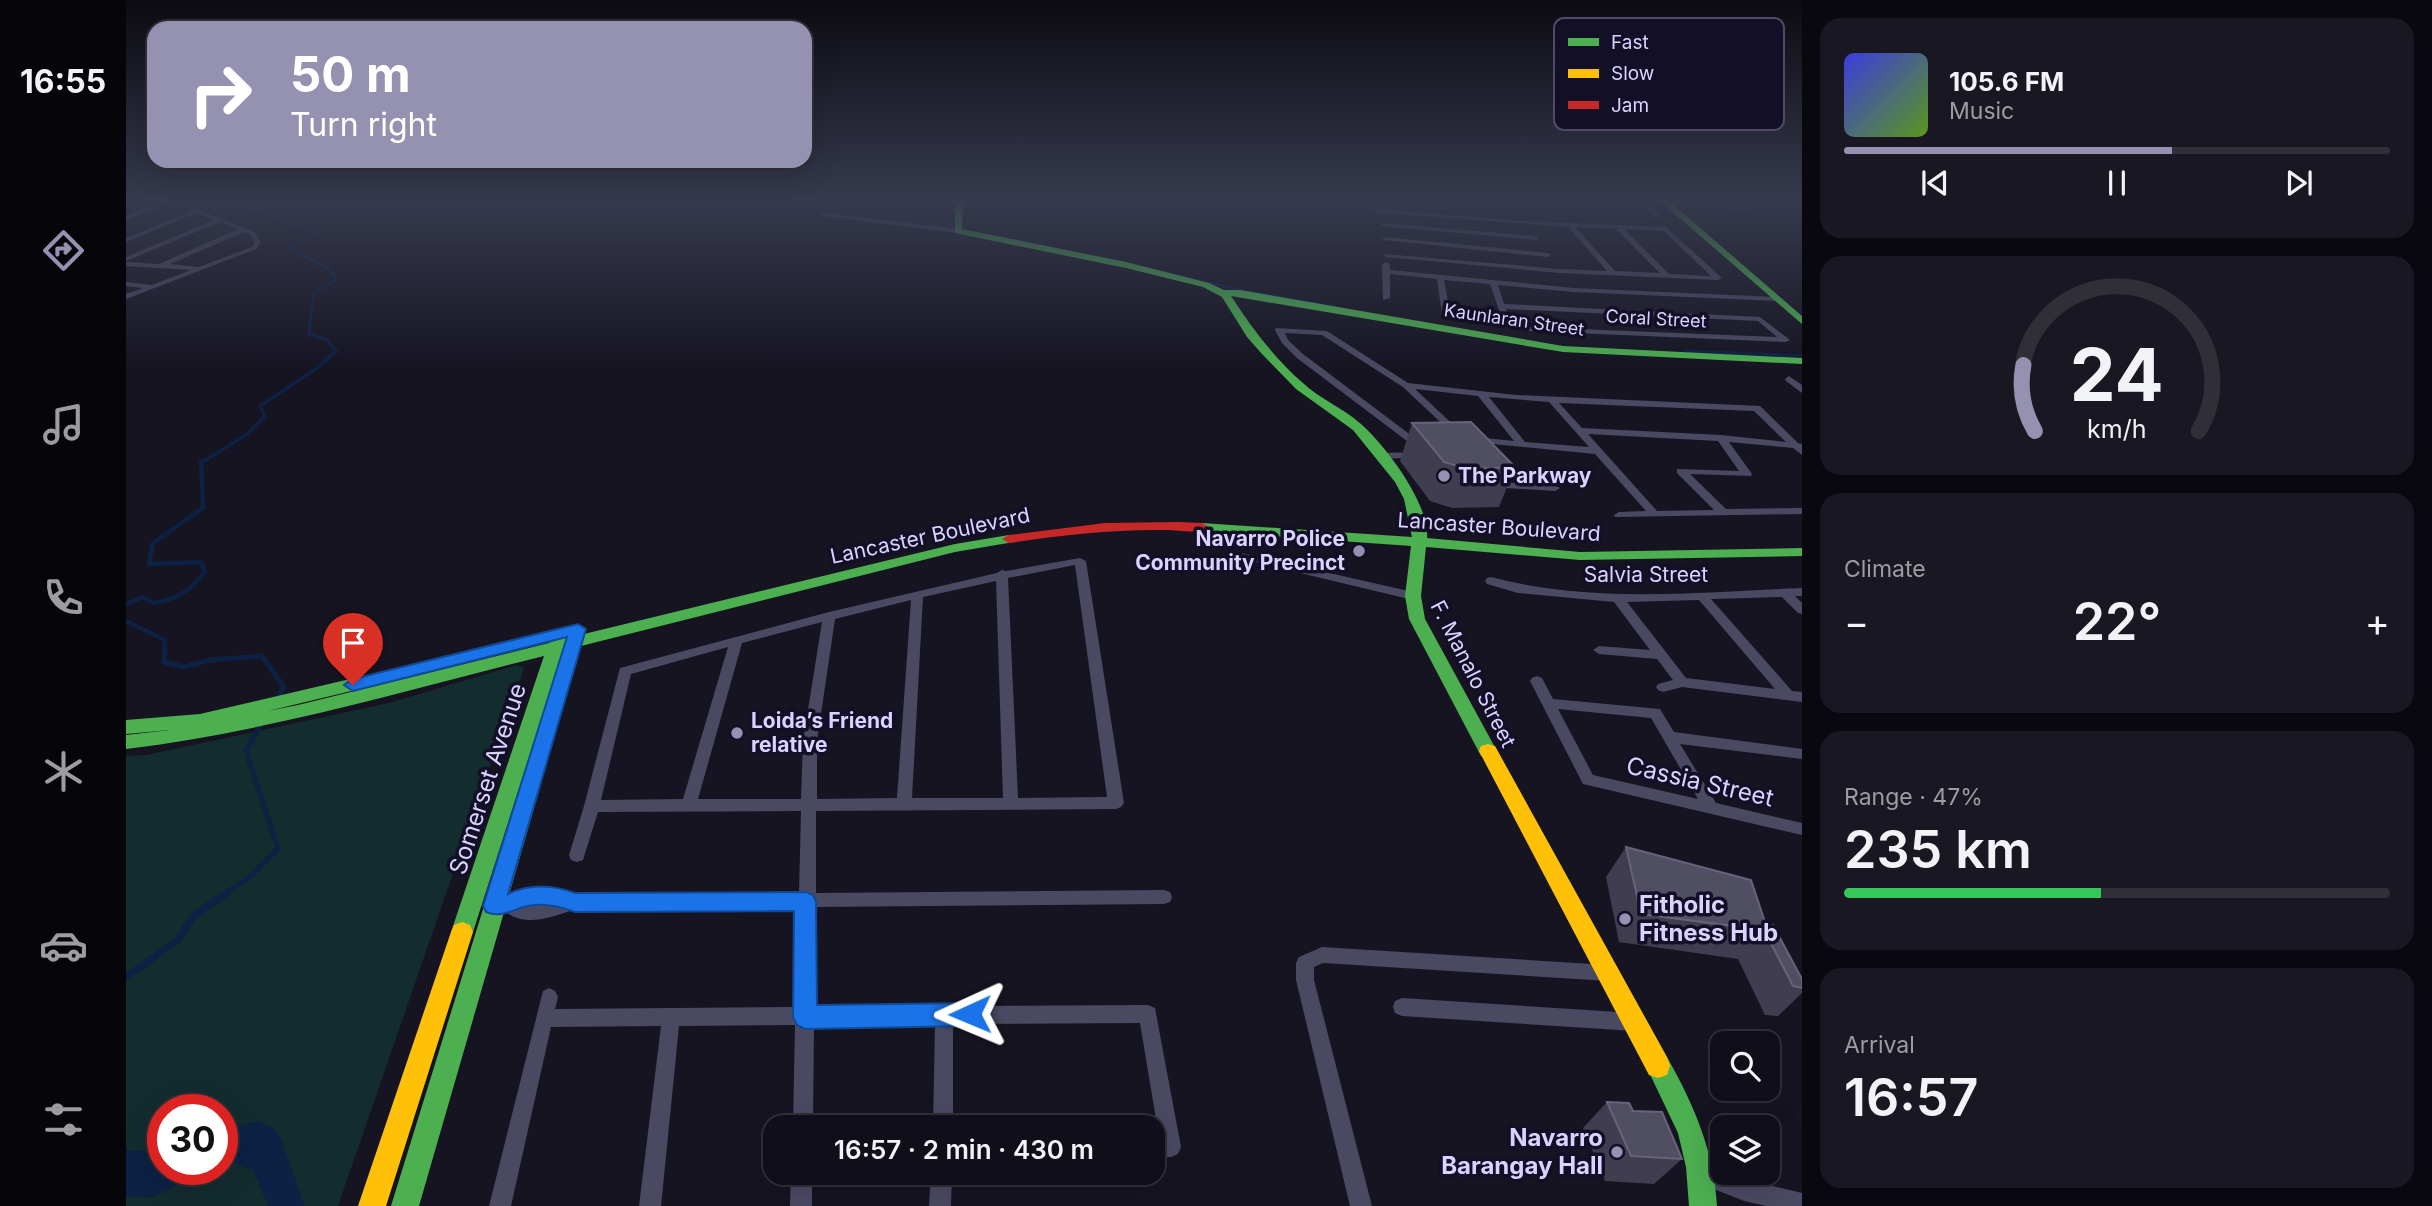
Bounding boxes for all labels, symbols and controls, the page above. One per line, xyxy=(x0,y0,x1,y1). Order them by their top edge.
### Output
legend xyxy=(1554,18,1784,130)
text: Fast xyxy=(1611,31,1649,54)
text: 50 m xyxy=(290,45,411,104)
icon: right xyxy=(175,49,266,140)
text: 16:55 xyxy=(20,62,106,101)
text: Slow xyxy=(1611,62,1654,85)
text: 105.6 FM xyxy=(1949,66,2064,97)
text: Jam xyxy=(1611,94,1649,117)
text: Music xyxy=(1949,97,2014,125)
text: Turn right xyxy=(290,105,437,144)
icon: previous xyxy=(1916,164,1954,202)
icon: pause xyxy=(2098,164,2136,202)
icon: next xyxy=(2280,164,2318,202)
icon: directions xyxy=(39,226,88,275)
street label: Kaunlaran Street xyxy=(1443,299,1586,340)
street label: Coral Street xyxy=(1605,305,1707,332)
text: 24 xyxy=(2070,331,2164,420)
icon: music xyxy=(39,400,88,449)
text: km/h xyxy=(2087,414,2147,444)
place label: The Parkway xyxy=(1458,463,1592,488)
marker: The Parkway xyxy=(1436,468,1452,484)
street label: Lancaster Boulevard xyxy=(828,502,1032,569)
street label: Lancaster Boulevard xyxy=(1397,507,1601,546)
place label: Navarro Police Community Precinct xyxy=(1135,526,1345,575)
marker: Navarro Police Community Precinct xyxy=(1351,543,1367,559)
text: Climate xyxy=(1844,555,1926,583)
street label: Salvia Street xyxy=(1584,562,1708,587)
icon: phone xyxy=(39,573,88,622)
text: 22° xyxy=(2073,590,2161,653)
street label: F. Manalo Street xyxy=(1426,596,1521,751)
text: − xyxy=(1844,599,1869,645)
text: + xyxy=(2365,599,2390,645)
pin xyxy=(323,613,383,685)
icon: arrive xyxy=(334,624,372,662)
street label: Somerset Avenue xyxy=(443,680,532,878)
place label: Loida’s Friend relative xyxy=(751,708,893,757)
marker: Loida’s Friend relative xyxy=(729,725,745,741)
icon: climate xyxy=(39,747,88,796)
street label: Cassia Street xyxy=(1624,751,1777,813)
text: Range · 47% xyxy=(1844,783,1983,811)
text: 235 km xyxy=(1844,818,2032,881)
place label: Fitholic Fitness Hub xyxy=(1639,890,1778,947)
marker: Fitholic Fitness Hub xyxy=(1617,911,1633,927)
icon: car xyxy=(39,921,88,970)
position arrow xyxy=(933,977,1007,1051)
map controls xyxy=(1710,1031,1780,1185)
button: search xyxy=(1710,1031,1780,1101)
text: Arrival xyxy=(1844,1031,1915,1059)
text: 16:57 xyxy=(1844,1066,1979,1129)
speed limit sign: 30 xyxy=(147,1094,238,1185)
icon: filters xyxy=(39,1095,88,1144)
button: layers xyxy=(1710,1115,1780,1185)
place label: Navarro Barangay Hall xyxy=(1441,1123,1603,1180)
text: 16:57 · 2 min · 430 m xyxy=(834,1134,1094,1165)
marker: Navarro Barangay Hall xyxy=(1609,1144,1625,1160)

